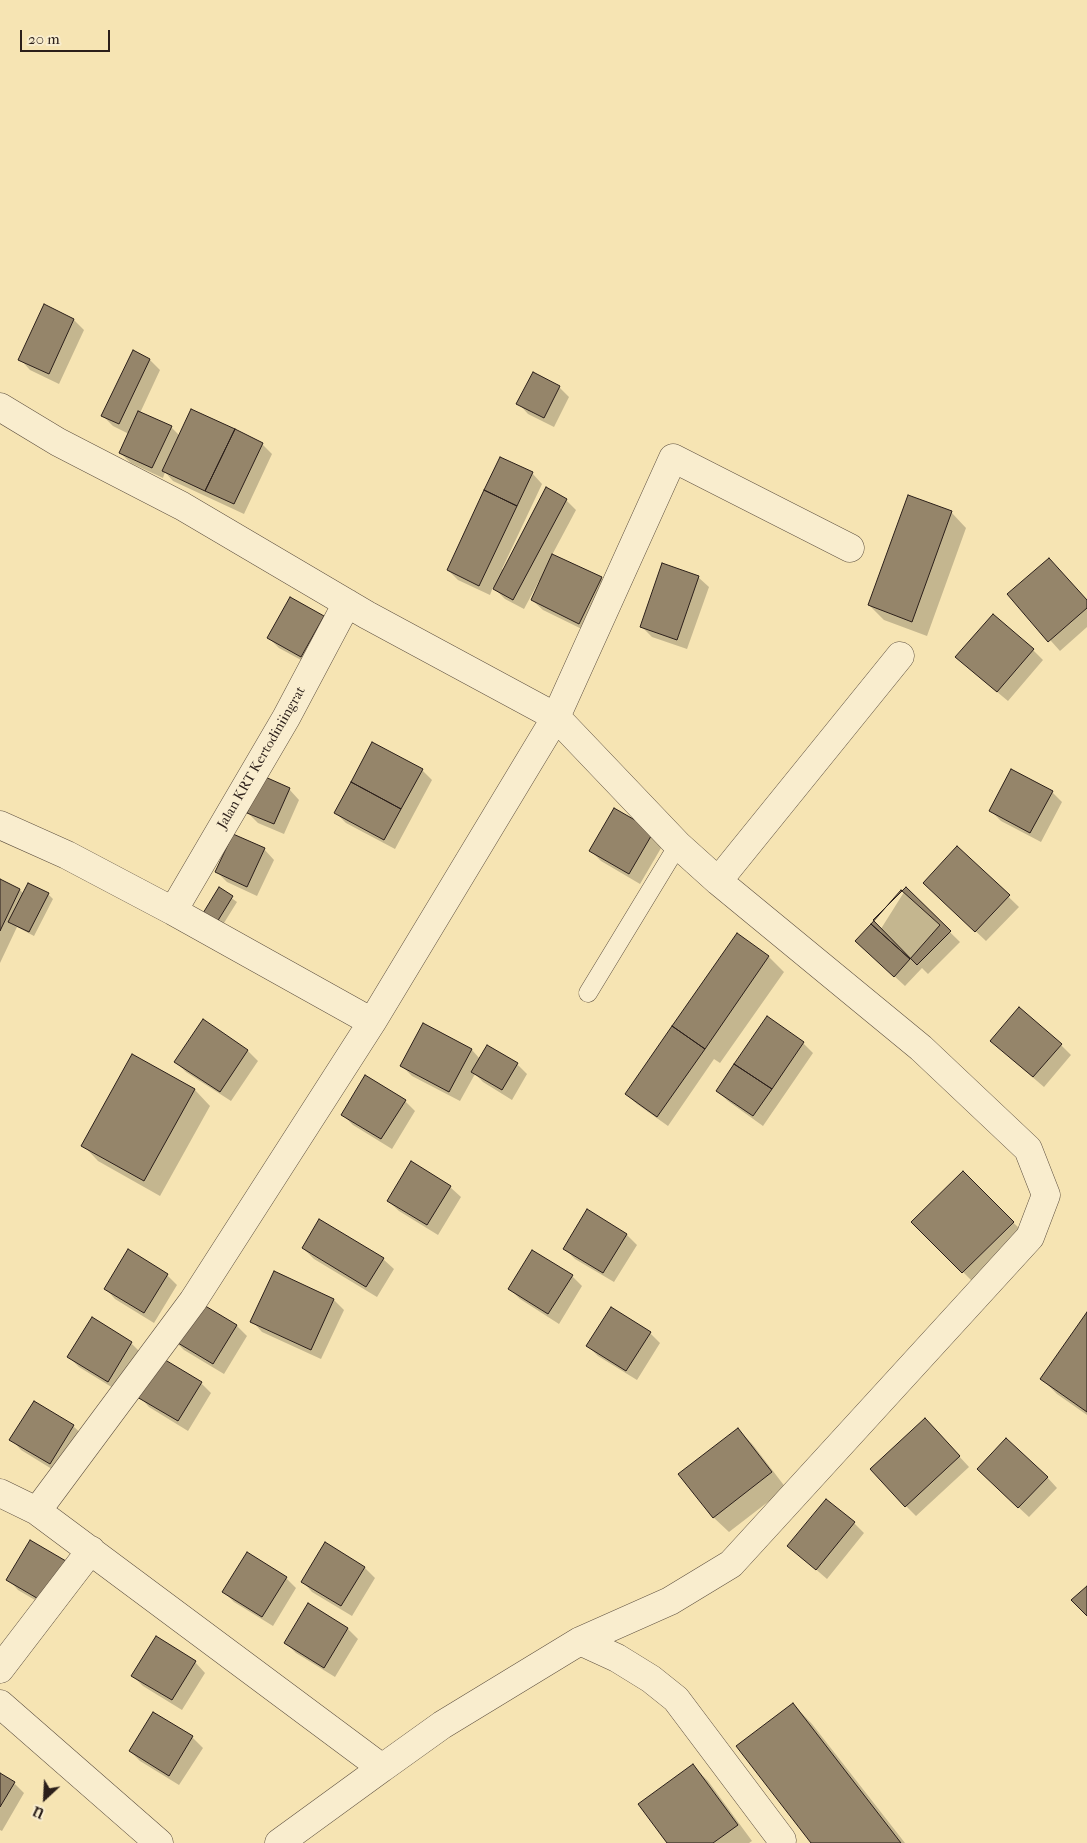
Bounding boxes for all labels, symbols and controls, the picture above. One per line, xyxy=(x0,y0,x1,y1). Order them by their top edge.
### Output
scale bar xyxy=(22,20,112,52)
text: 20 m xyxy=(28,30,60,48)
street label: Jalan KRT Kertodiniingrat xyxy=(214,684,310,832)
north arrow xyxy=(20,1773,70,1823)
text: U xyxy=(30,1802,47,1822)

